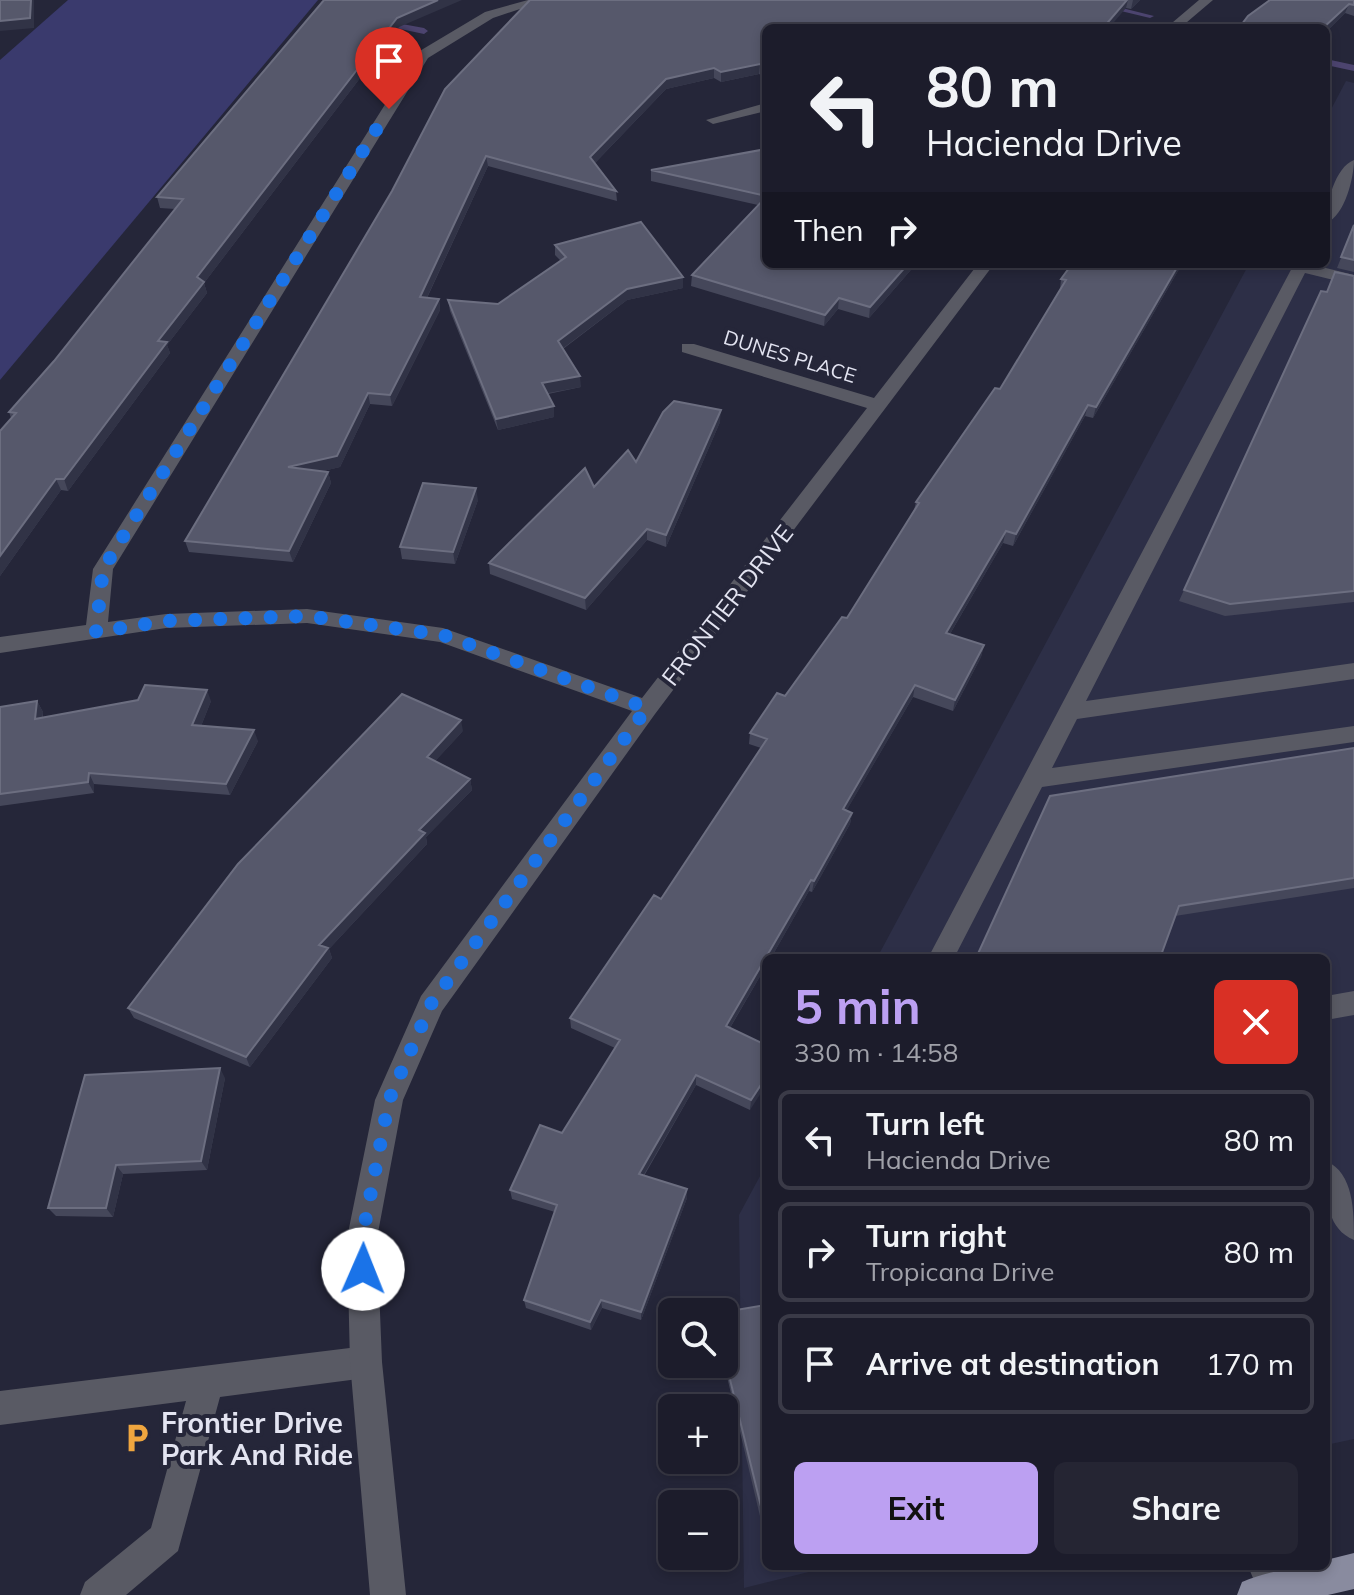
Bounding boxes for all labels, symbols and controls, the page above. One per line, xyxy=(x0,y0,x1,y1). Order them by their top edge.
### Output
pin xyxy=(355,27,423,109)
icon: arrive xyxy=(367,39,411,83)
text: 80 m xyxy=(926,51,1059,121)
icon: left xyxy=(794,56,898,160)
text: Hacienda Drive xyxy=(926,120,1182,165)
icon: right xyxy=(880,208,924,252)
text: Then xyxy=(794,211,864,249)
street label: DUNES PLACE xyxy=(721,324,859,388)
street label: FRONTIER DRIVE xyxy=(655,519,799,691)
text: 5 min xyxy=(794,976,921,1036)
button: close xyxy=(1214,980,1298,1064)
text: 330 m · 14:58 xyxy=(794,1036,958,1069)
text: Turn left xyxy=(866,1105,984,1143)
icon: left xyxy=(798,1118,842,1162)
text: 80 m xyxy=(1224,1121,1294,1159)
text: Hacienda Drive xyxy=(866,1143,1051,1176)
text: Turn right xyxy=(866,1217,1006,1255)
position arrow xyxy=(321,1227,405,1311)
icon: right xyxy=(798,1230,842,1274)
text: 80 m xyxy=(1224,1233,1294,1271)
text: Tropicana Drive xyxy=(866,1255,1054,1288)
map controls xyxy=(658,1298,738,1570)
button: search xyxy=(658,1298,738,1378)
icon: arrive xyxy=(798,1342,842,1386)
text: Arrive at destination xyxy=(866,1345,1160,1383)
text: 170 m xyxy=(1206,1345,1294,1383)
button: + xyxy=(658,1394,738,1474)
place label: Frontier Drive Park And Ride xyxy=(161,1405,353,1472)
parking icon: Frontier Drive Park And Ride xyxy=(120,1421,154,1455)
button: Exit xyxy=(794,1462,1038,1554)
button: Share xyxy=(1054,1462,1298,1554)
button: − xyxy=(658,1490,738,1570)

